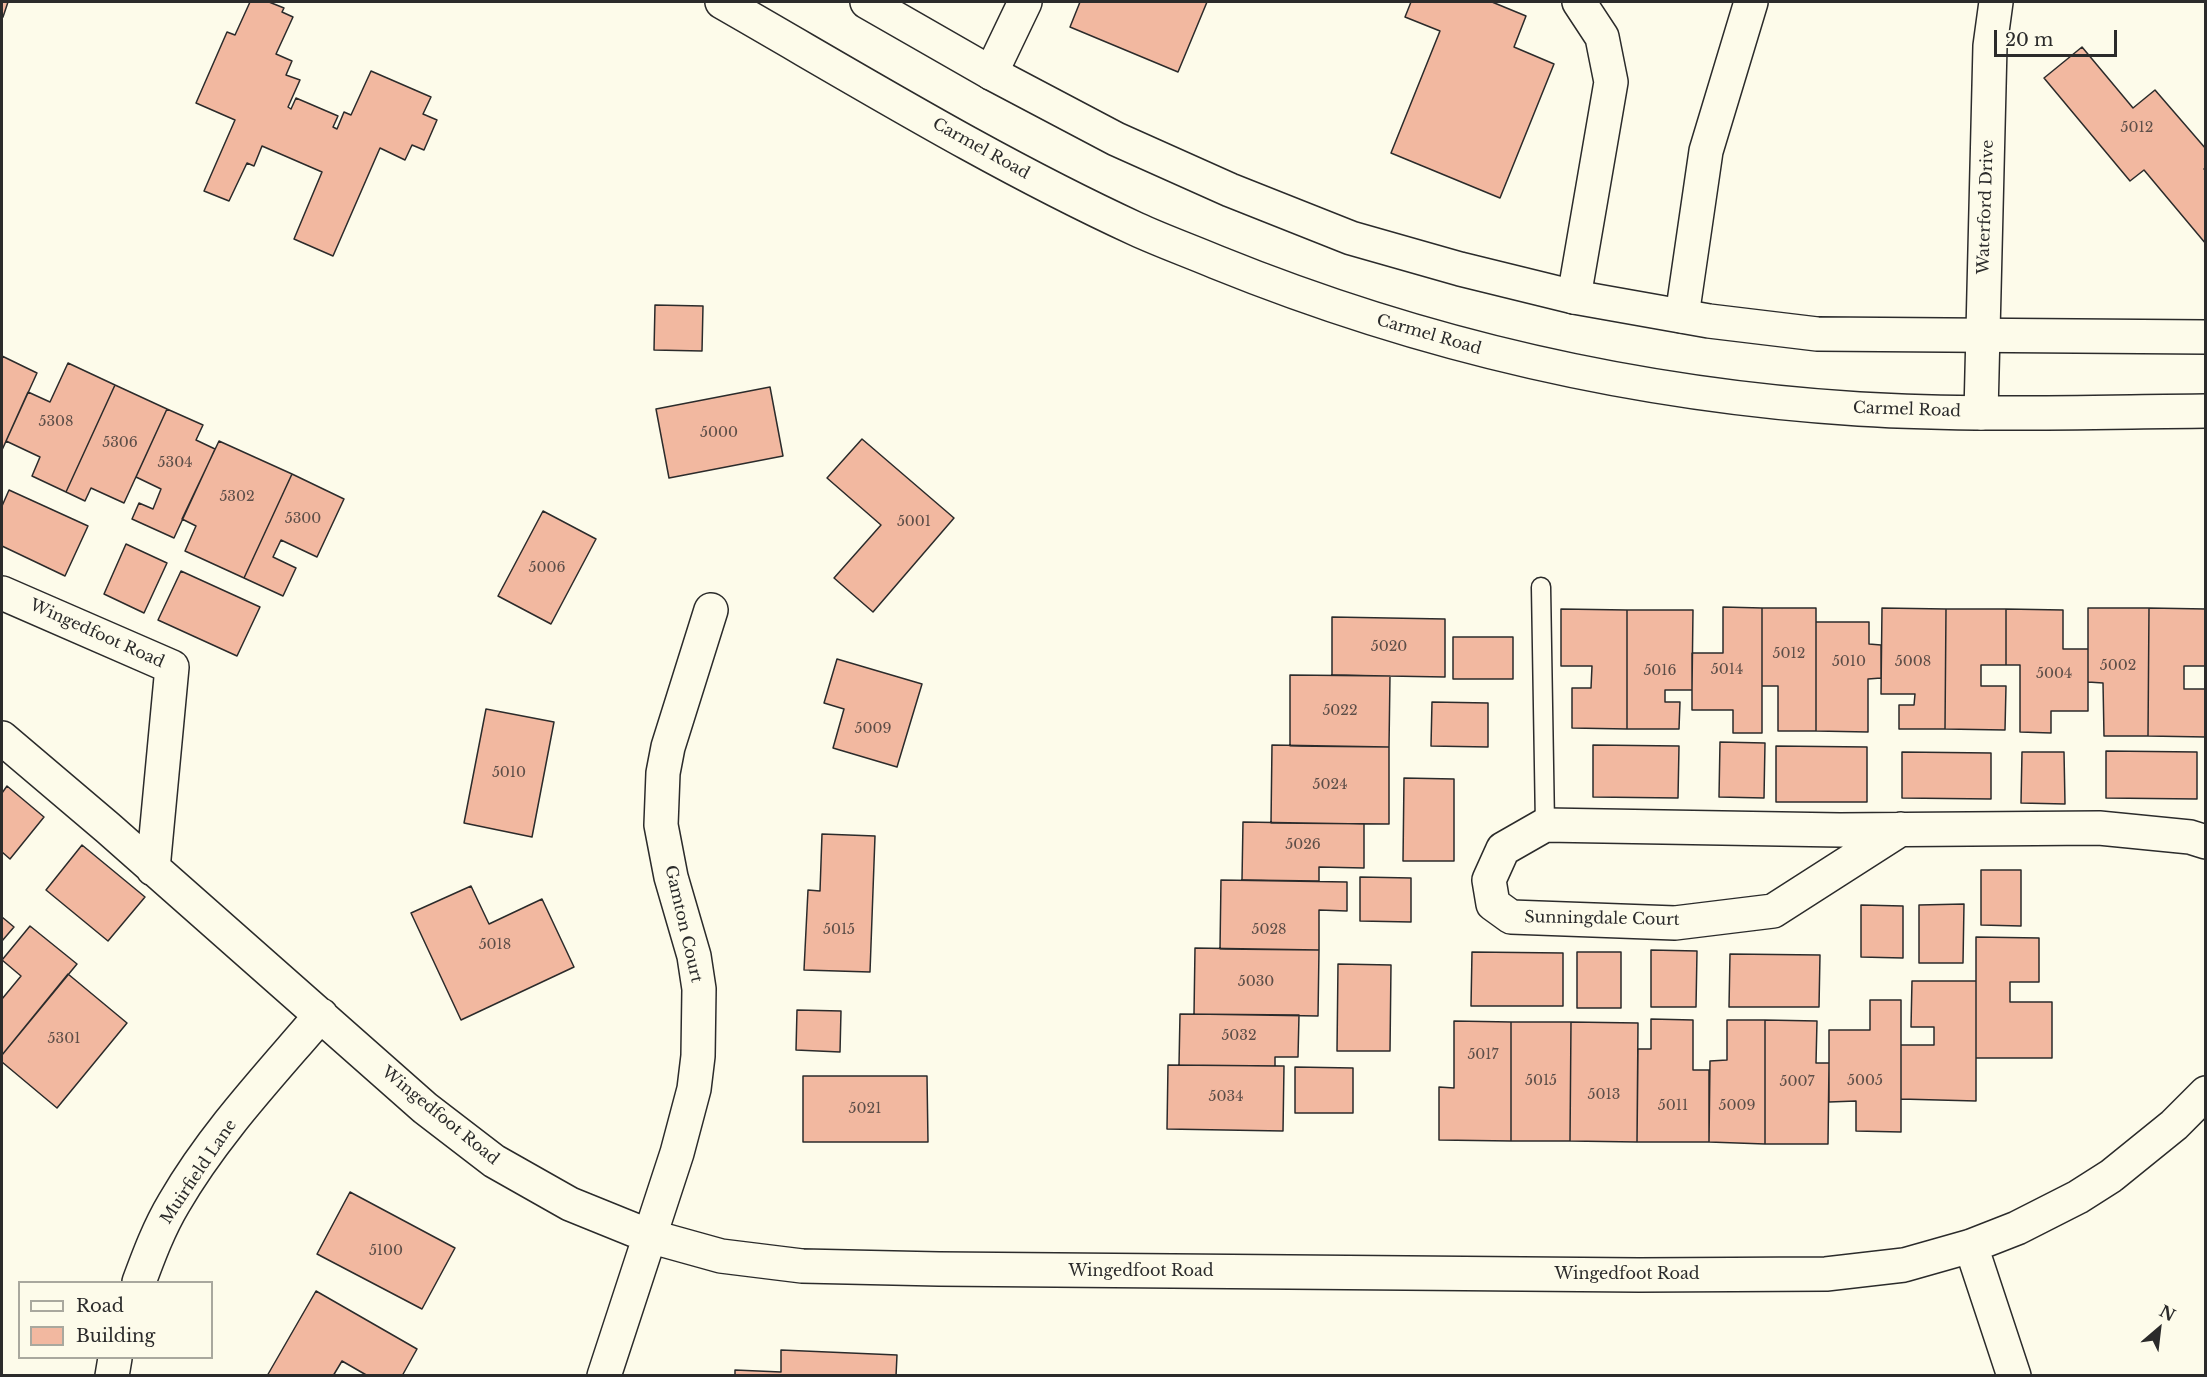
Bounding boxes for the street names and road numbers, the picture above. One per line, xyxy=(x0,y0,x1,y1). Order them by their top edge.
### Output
street label: Carmel Road xyxy=(929,114,1033,184)
street label: Waterford Drive xyxy=(1974,139,1998,275)
street label: Carmel Road xyxy=(1374,311,1484,359)
street label: Carmel Road xyxy=(1853,399,1961,421)
street label: Wingedfoot Road xyxy=(27,596,167,672)
street label: Gamton Court xyxy=(660,863,706,985)
street label: Sunningdale Court xyxy=(1524,908,1680,930)
street label: Wingedfoot Road xyxy=(378,1063,502,1169)
street label: Muirfield Lane xyxy=(157,1116,241,1228)
street label: Wingedfoot Road xyxy=(1068,1261,1214,1281)
street label: Wingedfoot Road xyxy=(1554,1264,1700,1284)

